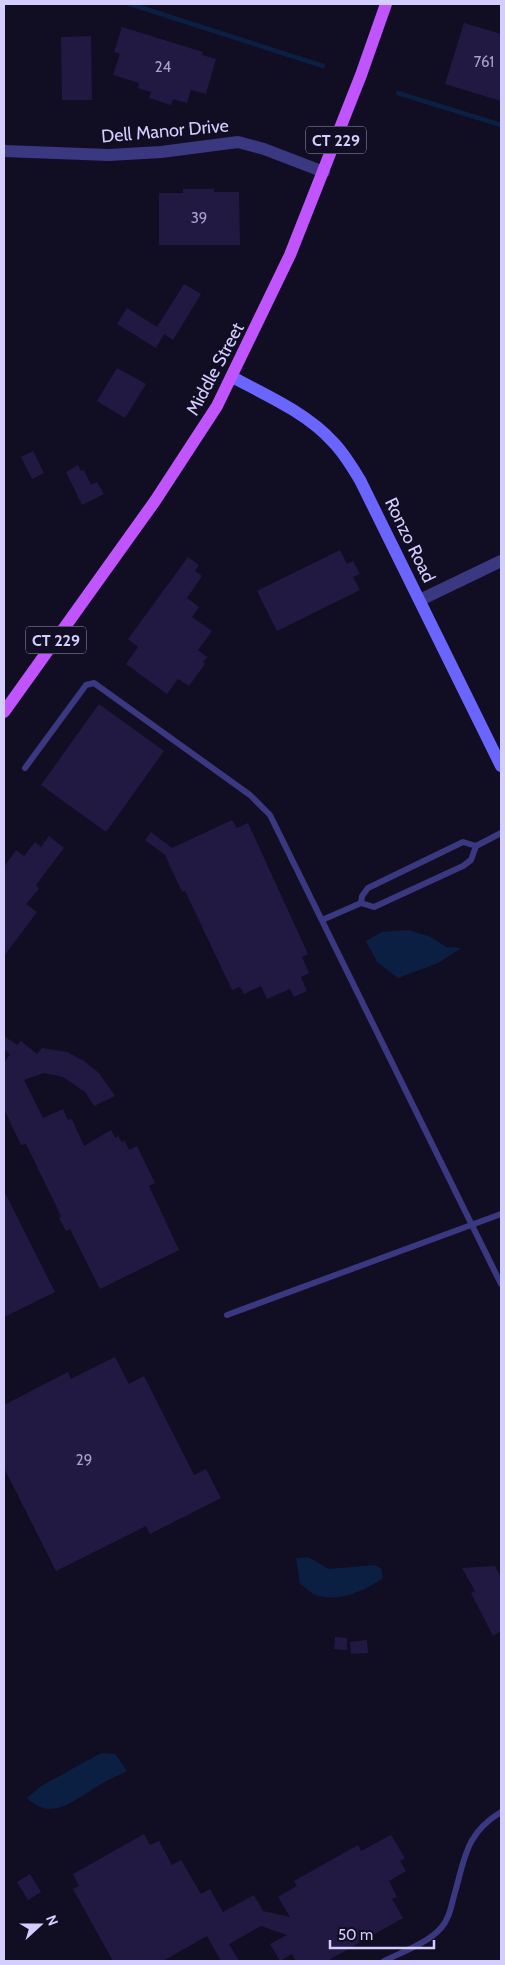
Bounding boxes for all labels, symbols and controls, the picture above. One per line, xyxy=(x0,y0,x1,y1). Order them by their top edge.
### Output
house number: 761 xyxy=(474,53,494,71)
house number: 24 xyxy=(155,58,172,76)
street label: Dell Manor Drive xyxy=(100,114,230,148)
road number: CT 229 xyxy=(306,126,366,154)
house number: 39 xyxy=(191,209,207,227)
street label: Middle Street xyxy=(181,319,249,419)
street label: Ronzo Road xyxy=(380,494,440,586)
road number: CT 229 xyxy=(26,626,86,654)
house number: 29 xyxy=(76,1451,92,1469)
north arrow xyxy=(15,1900,65,1950)
text: N xyxy=(42,1912,62,1928)
scale bar xyxy=(330,1918,434,1950)
text: 50 m xyxy=(338,1926,373,1944)

